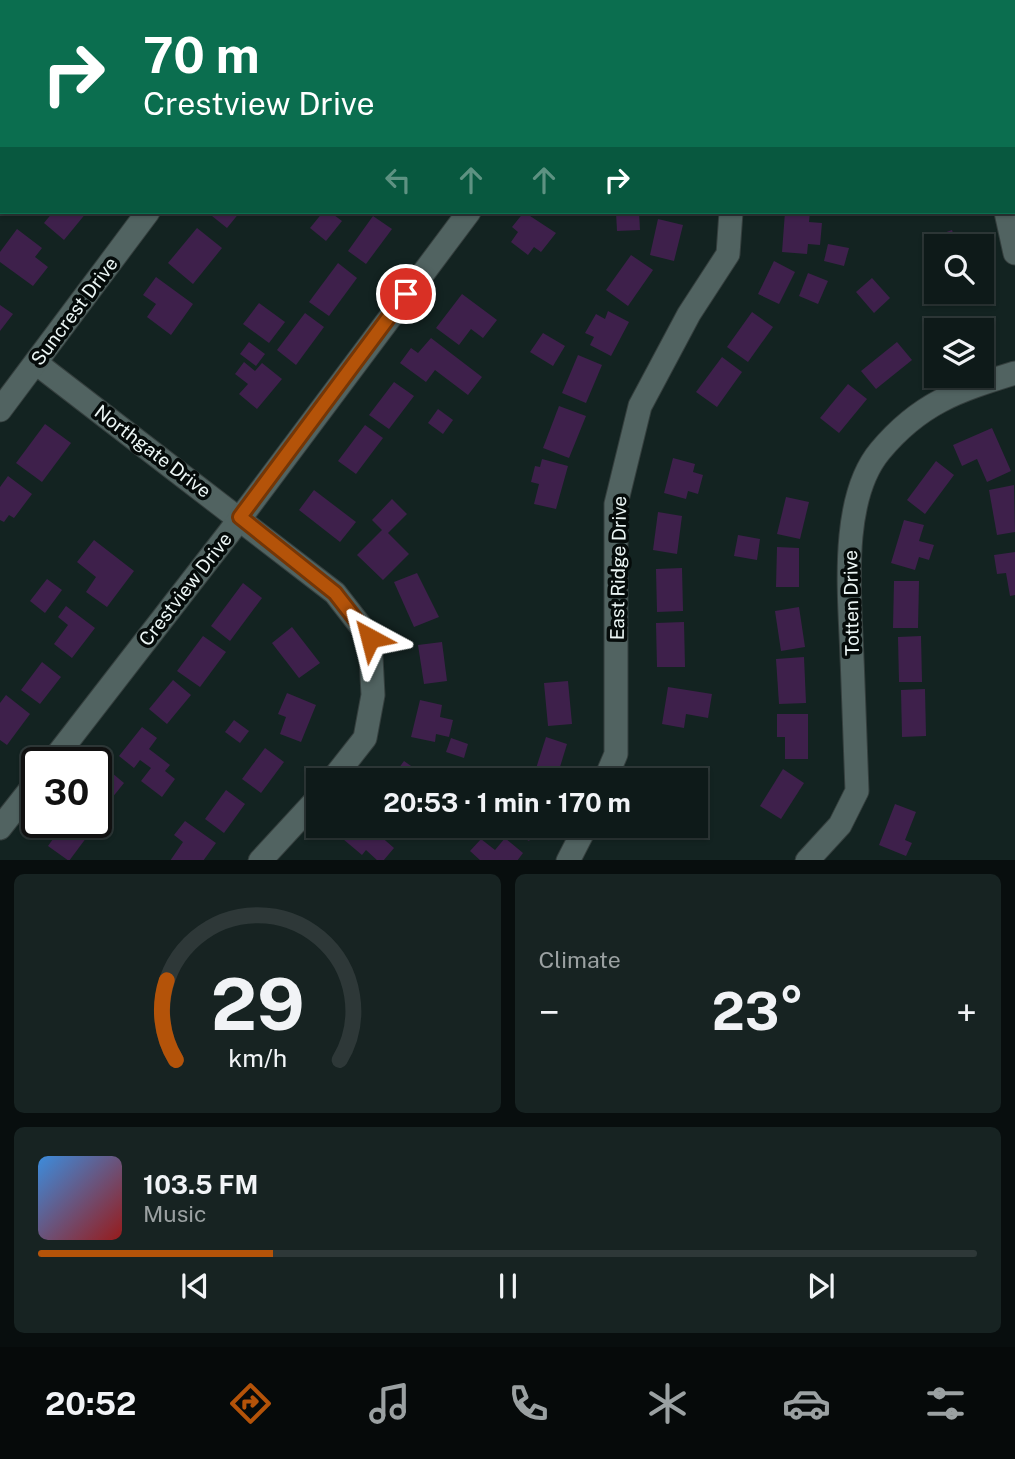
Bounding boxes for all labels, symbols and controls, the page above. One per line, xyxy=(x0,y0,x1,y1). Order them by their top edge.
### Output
text: 70 m xyxy=(143,26,260,84)
icon: right xyxy=(28,28,119,119)
text: Crestview Drive xyxy=(143,85,375,122)
icon: left xyxy=(379,161,417,199)
icon: ahead xyxy=(452,161,490,199)
icon: ahead xyxy=(525,161,563,199)
icon: right xyxy=(598,161,636,199)
map controls xyxy=(924,234,994,388)
button: search xyxy=(924,234,994,304)
street label: Suncrest Drive xyxy=(26,253,122,369)
pin xyxy=(376,264,436,324)
icon: arrive xyxy=(387,275,425,313)
button: layers xyxy=(924,318,994,388)
street label: Northgate Drive xyxy=(91,400,215,502)
street label: East Ridge Drive xyxy=(606,496,630,640)
street label: Crestview Drive xyxy=(134,528,236,650)
street label: Totten Drive xyxy=(839,550,863,656)
position arrow xyxy=(333,601,407,675)
speed limit sign: 30 xyxy=(21,747,112,838)
text: 20:53 · 1 min · 170 m xyxy=(383,787,631,818)
text: Climate xyxy=(539,946,621,973)
text: 29 xyxy=(210,961,304,1046)
text: 23° xyxy=(712,981,804,1042)
text: − xyxy=(539,990,560,1035)
text: + xyxy=(956,990,977,1035)
text: km/h xyxy=(228,1042,287,1072)
text: 103.5 FM xyxy=(143,1169,258,1200)
text: Music xyxy=(143,1200,207,1227)
icon: previous xyxy=(176,1267,214,1305)
icon: pause xyxy=(489,1267,527,1305)
icon: next xyxy=(802,1267,840,1305)
icon: directions xyxy=(226,1379,275,1428)
icon: music xyxy=(365,1379,414,1428)
icon: phone xyxy=(504,1379,553,1428)
icon: climate xyxy=(643,1379,692,1428)
icon: car xyxy=(782,1379,831,1428)
icon: filters xyxy=(921,1379,970,1428)
text: 20:52 xyxy=(45,1385,136,1422)

